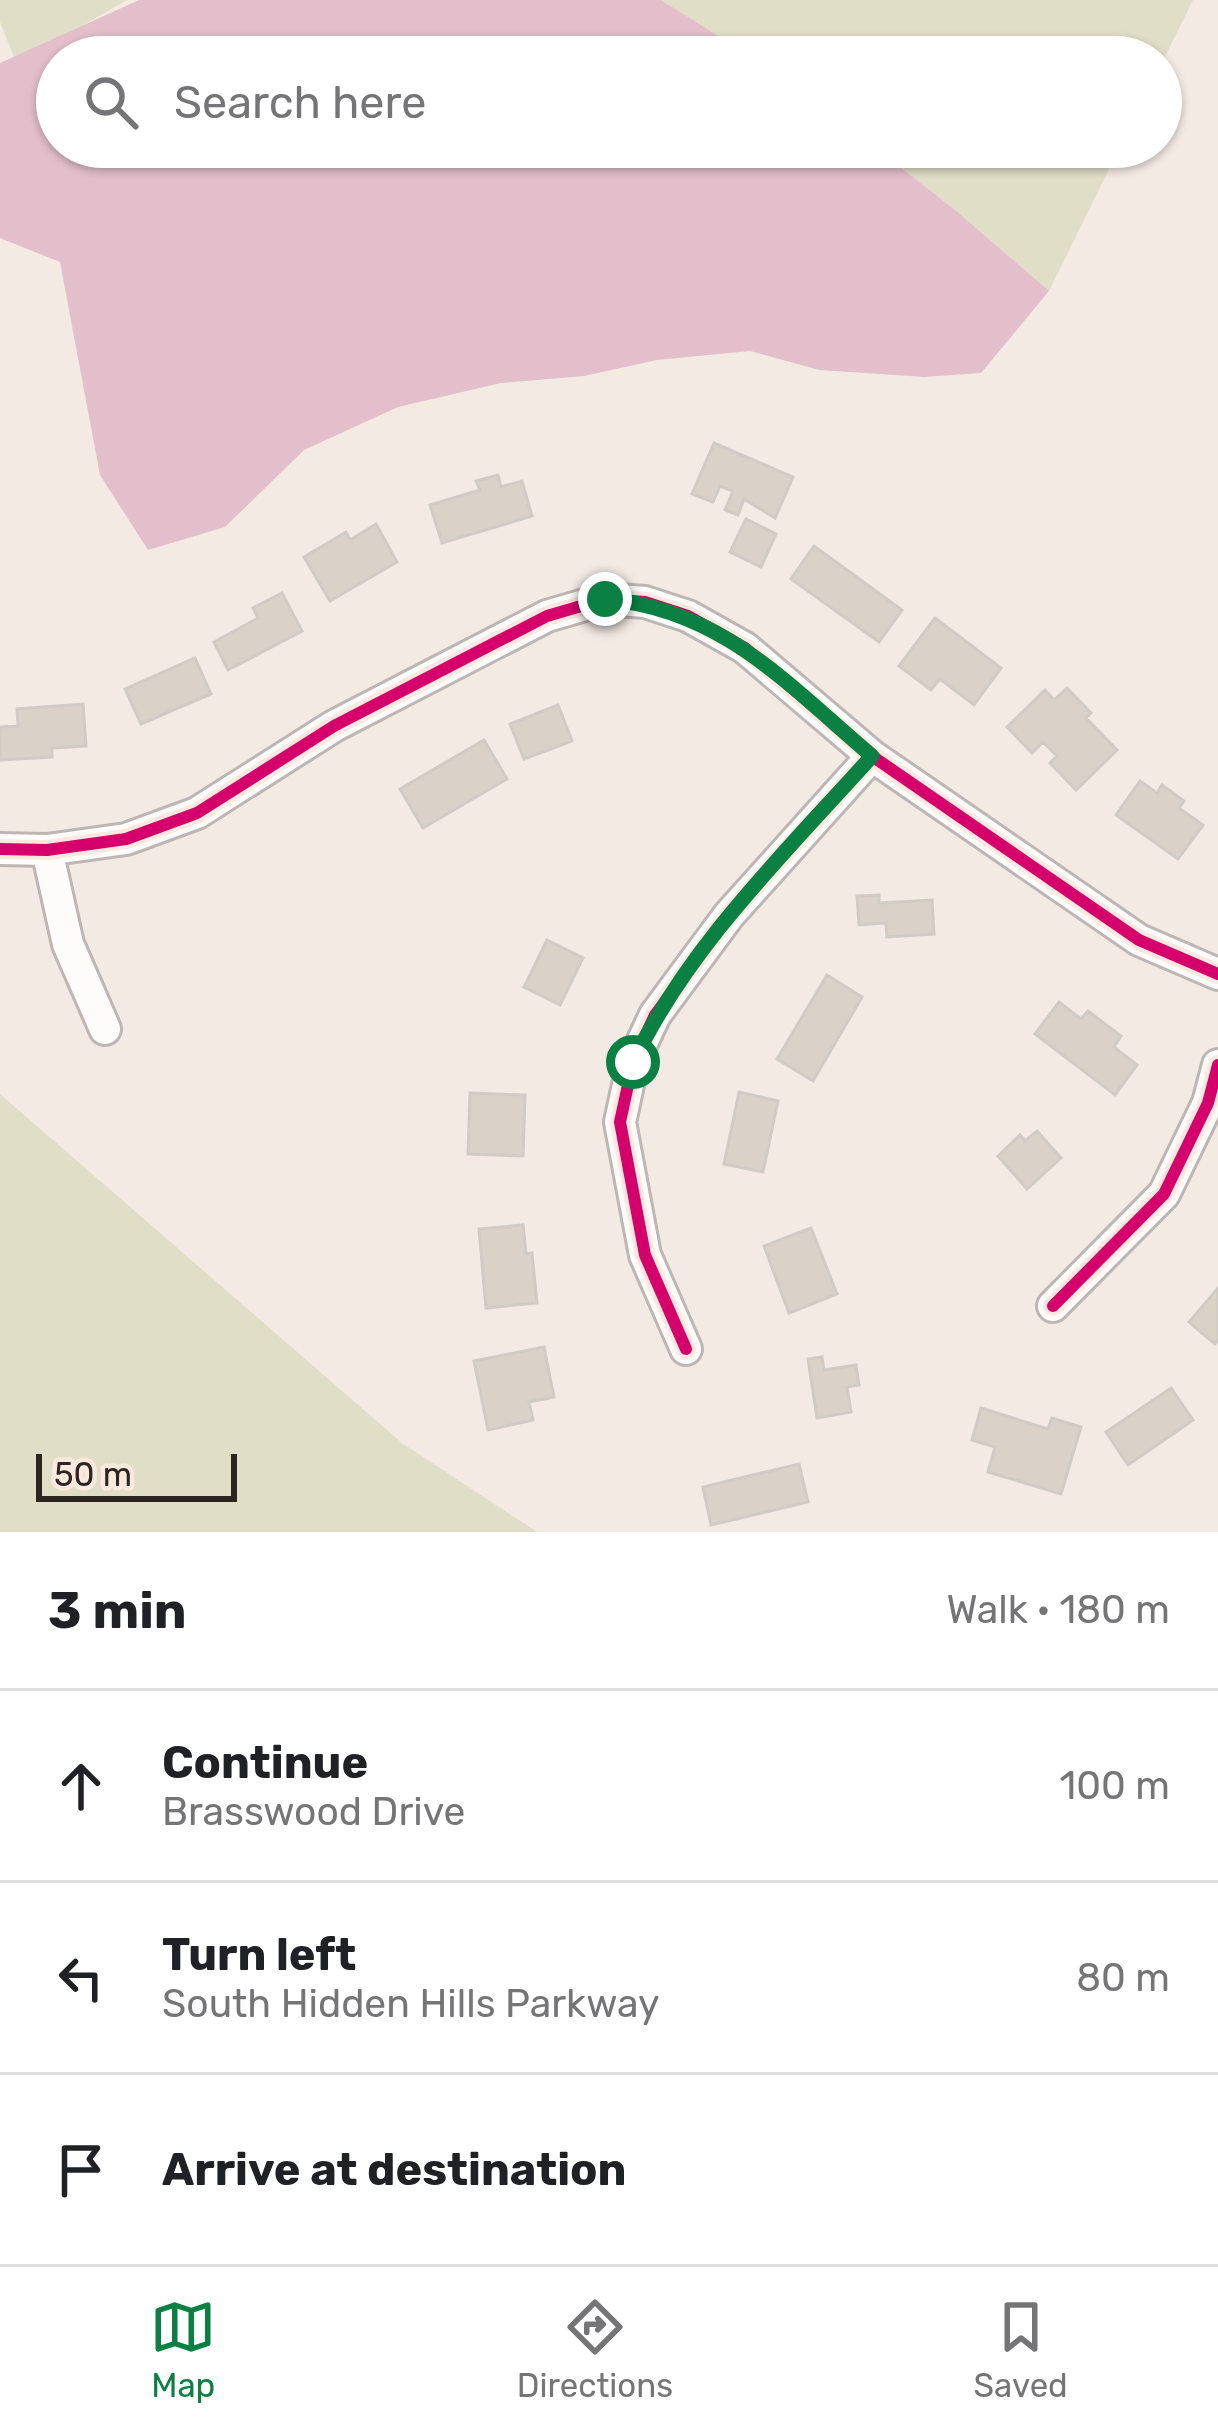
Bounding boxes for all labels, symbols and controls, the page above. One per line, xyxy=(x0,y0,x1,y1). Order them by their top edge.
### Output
search box xyxy=(36,36,1182,168)
icon: search xyxy=(78,69,144,135)
text: Search here xyxy=(174,76,426,129)
route end xyxy=(578,572,632,626)
route start xyxy=(606,1035,660,1089)
scale bar xyxy=(36,1448,237,1501)
text: 50 m xyxy=(54,1455,132,1494)
text: 3 min xyxy=(48,1580,187,1641)
text: Walk · 180 m xyxy=(946,1587,1170,1633)
text: Continue xyxy=(162,1736,368,1789)
icon: ahead xyxy=(48,1753,114,1819)
text: 100 m xyxy=(1060,1763,1170,1809)
text: Brasswood Drive xyxy=(162,1789,465,1835)
text: Turn left xyxy=(162,1928,356,1981)
icon: left xyxy=(48,1945,114,2011)
text: 80 m xyxy=(1076,1955,1170,2001)
text: South Hidden Hills Parkway xyxy=(162,1981,660,2027)
icon: arrive xyxy=(48,2137,114,2203)
text: Arrive at destination xyxy=(162,2143,627,2196)
tab: Map xyxy=(150,2294,216,2405)
tab: Directions xyxy=(517,2294,673,2405)
tab: Saved xyxy=(974,2294,1068,2405)

